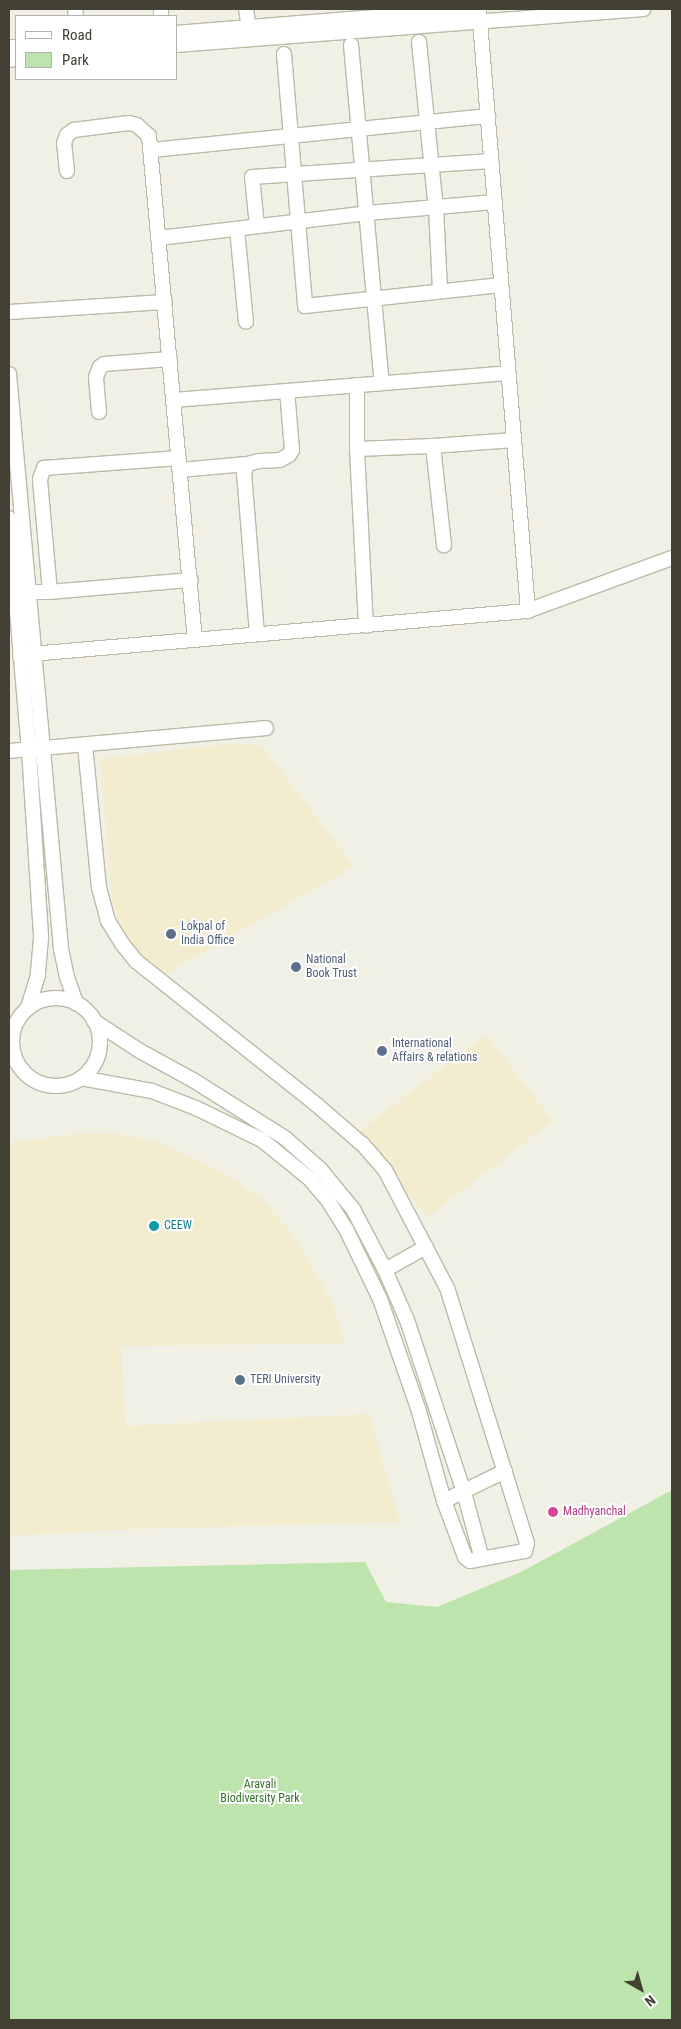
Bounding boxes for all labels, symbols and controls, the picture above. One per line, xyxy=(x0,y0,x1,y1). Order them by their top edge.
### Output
legend xyxy=(15,15,178,80)
text: Road xyxy=(62,26,92,44)
text: Park xyxy=(62,51,89,69)
place label: Lokpal of India Office xyxy=(181,920,234,948)
marker: Lokpal of India Office xyxy=(165,928,177,940)
place label: National Book Trust xyxy=(306,953,357,981)
marker: National Book Trust xyxy=(290,961,302,973)
place label: International Affairs & relations xyxy=(392,1037,477,1065)
marker: International Affairs & relations xyxy=(376,1045,388,1057)
place label: CEEW xyxy=(164,1219,192,1233)
marker: CEEW xyxy=(148,1220,160,1232)
place label: TERI University xyxy=(250,1373,321,1387)
marker: TERI University xyxy=(234,1374,246,1386)
place label: Madhyanchal xyxy=(563,1505,626,1519)
marker: Madhyanchal xyxy=(547,1506,559,1518)
park label: Aravali Biodiversity Park xyxy=(220,1778,300,1806)
north arrow xyxy=(616,1964,666,2014)
text: N xyxy=(642,1992,659,2010)

